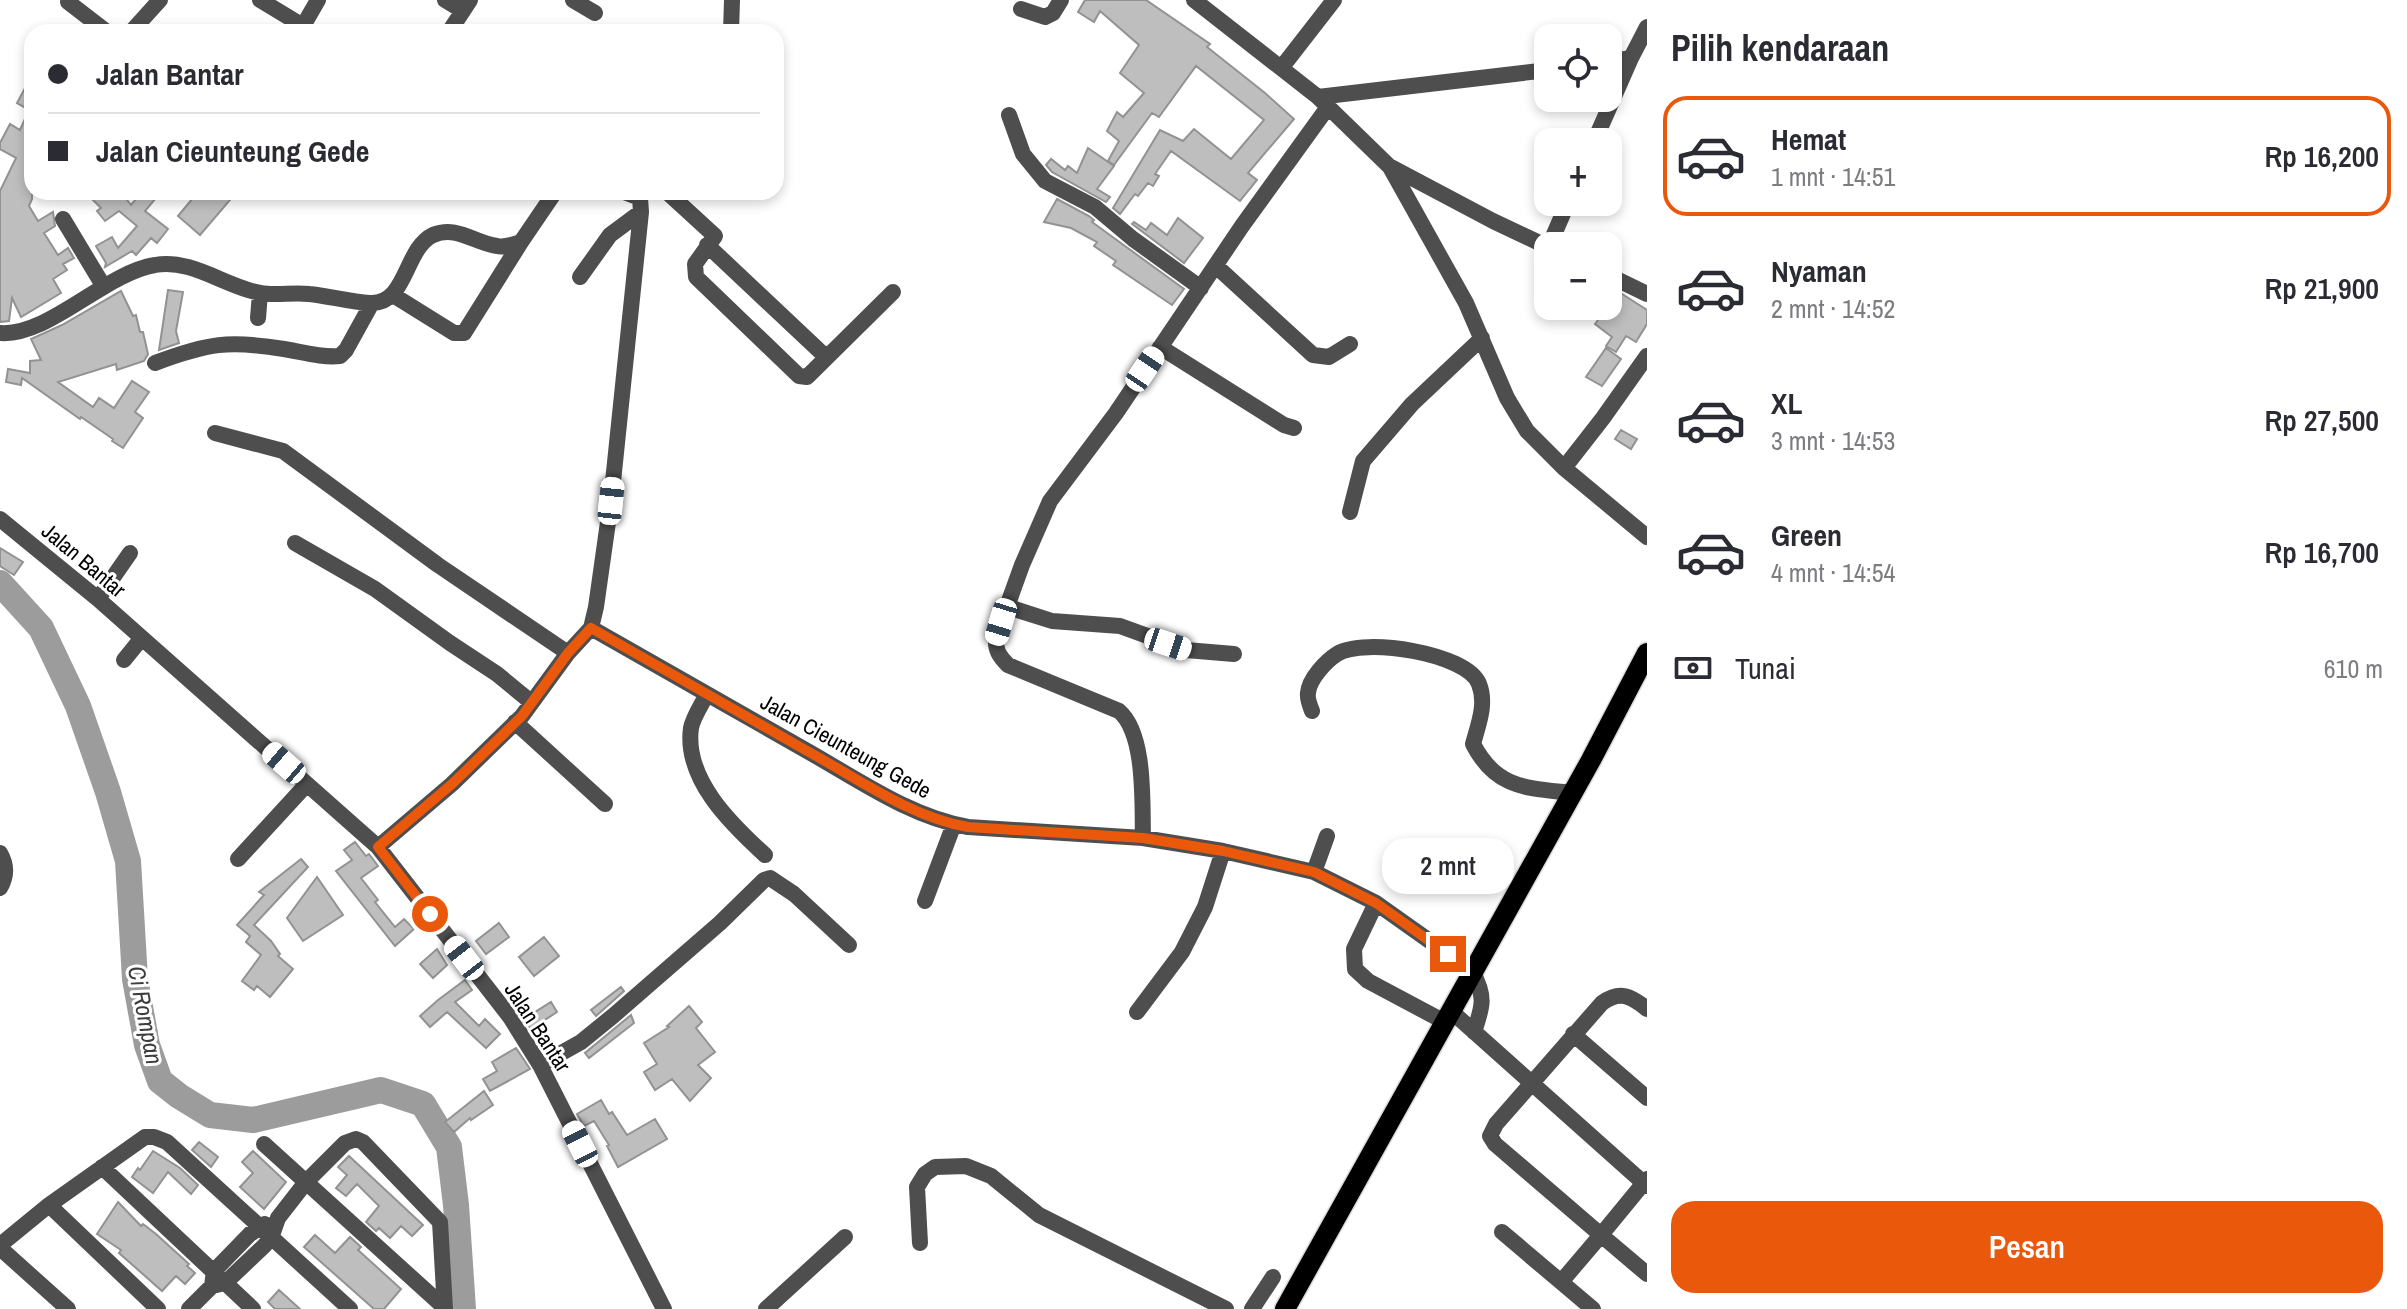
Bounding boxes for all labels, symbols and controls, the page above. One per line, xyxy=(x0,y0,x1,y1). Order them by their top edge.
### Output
map controls xyxy=(1534,24,1622,320)
button: locate xyxy=(1534,24,1622,112)
text: Pilih kendaraan xyxy=(1671,24,1889,72)
text: Jalan Bantar xyxy=(96,54,244,94)
text: Hemat xyxy=(1771,119,1846,159)
icon: car xyxy=(1675,120,1747,192)
button: + xyxy=(1534,128,1622,216)
text: Jalan Cieunteung Gede xyxy=(96,131,369,171)
text: Rp 16,200 xyxy=(2265,136,2379,176)
text: 1 mnt · 14:51 xyxy=(1771,159,1895,194)
button: − xyxy=(1534,232,1622,320)
text: Nyaman xyxy=(1771,251,1867,291)
icon: car xyxy=(1675,252,1747,324)
text: Rp 21,900 xyxy=(2265,268,2379,308)
text: 2 mnt · 14:52 xyxy=(1771,291,1895,326)
car xyxy=(1122,342,1168,396)
text: XL xyxy=(1771,383,1802,423)
icon: car xyxy=(1675,384,1747,456)
text: Rp 27,500 xyxy=(2265,400,2379,440)
text: 3 mnt · 14:53 xyxy=(1771,423,1895,458)
car xyxy=(597,476,625,526)
text: Green xyxy=(1771,515,1842,555)
street label: Jalan Bantar xyxy=(36,516,132,604)
icon: car xyxy=(1675,516,1747,588)
text: Rp 16,700 xyxy=(2265,532,2379,572)
text: 4 mnt · 14:54 xyxy=(1771,555,1895,590)
car xyxy=(983,596,1019,648)
car xyxy=(1141,625,1195,663)
icon: cash xyxy=(1671,646,1715,690)
text: Tunai xyxy=(1735,648,1796,688)
text: 610 m xyxy=(2324,651,2383,686)
street label: Jalan Cieunteung Gede xyxy=(755,687,937,805)
car xyxy=(258,738,310,788)
callout: 2 mnt xyxy=(1382,838,1514,894)
text: 2 mnt xyxy=(1420,848,1476,883)
route start xyxy=(412,896,448,932)
car xyxy=(440,932,488,984)
route end xyxy=(1430,936,1466,972)
water label: Ci Rompan xyxy=(121,963,171,1067)
street label: Jalan Bantar xyxy=(498,976,578,1078)
car xyxy=(558,1117,602,1171)
button: Pesan xyxy=(1671,1201,2383,1293)

